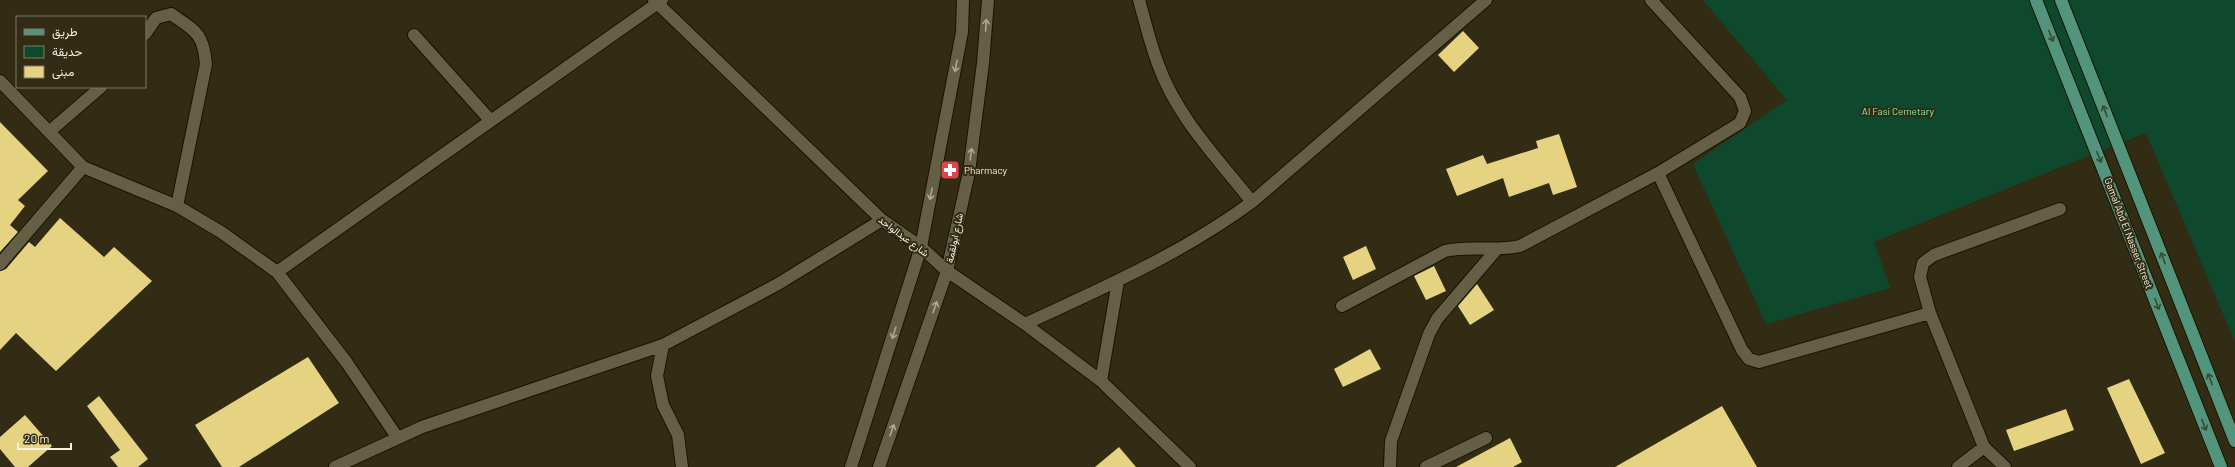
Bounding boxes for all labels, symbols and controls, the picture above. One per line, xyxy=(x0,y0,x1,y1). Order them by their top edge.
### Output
legend xyxy=(16,16,146,88)
one-way arrow xyxy=(983,19,990,32)
text: طريق xyxy=(52,24,78,40)
one-way arrow xyxy=(2047,30,2055,42)
text: حديقة xyxy=(52,44,82,59)
one-way arrow xyxy=(951,60,959,73)
text: مبنى xyxy=(52,64,74,80)
park label: Al Fasi Cemetary xyxy=(1862,105,1935,117)
one-way arrow xyxy=(2101,105,2108,117)
one-way arrow xyxy=(967,148,975,161)
one-way arrow xyxy=(2096,150,2103,162)
pharmacy icon: Pharmacy xyxy=(939,159,961,181)
place label: Pharmacy xyxy=(964,164,1008,176)
street label: Gamal Abd El Nasser Street xyxy=(2102,176,2156,290)
one-way arrow xyxy=(927,187,935,200)
street label: شارع ابولقمة xyxy=(943,212,966,264)
street label: شارع عبدالواحد xyxy=(876,213,932,260)
one-way arrow xyxy=(2158,252,2166,264)
one-way arrow xyxy=(2153,297,2161,309)
one-way arrow xyxy=(931,302,939,314)
one-way arrow xyxy=(890,326,897,339)
one-way arrow xyxy=(2206,373,2214,385)
one-way arrow xyxy=(2201,418,2209,430)
one-way arrow xyxy=(889,424,896,437)
scale bar xyxy=(18,425,71,451)
text: 20 m xyxy=(24,431,50,445)

